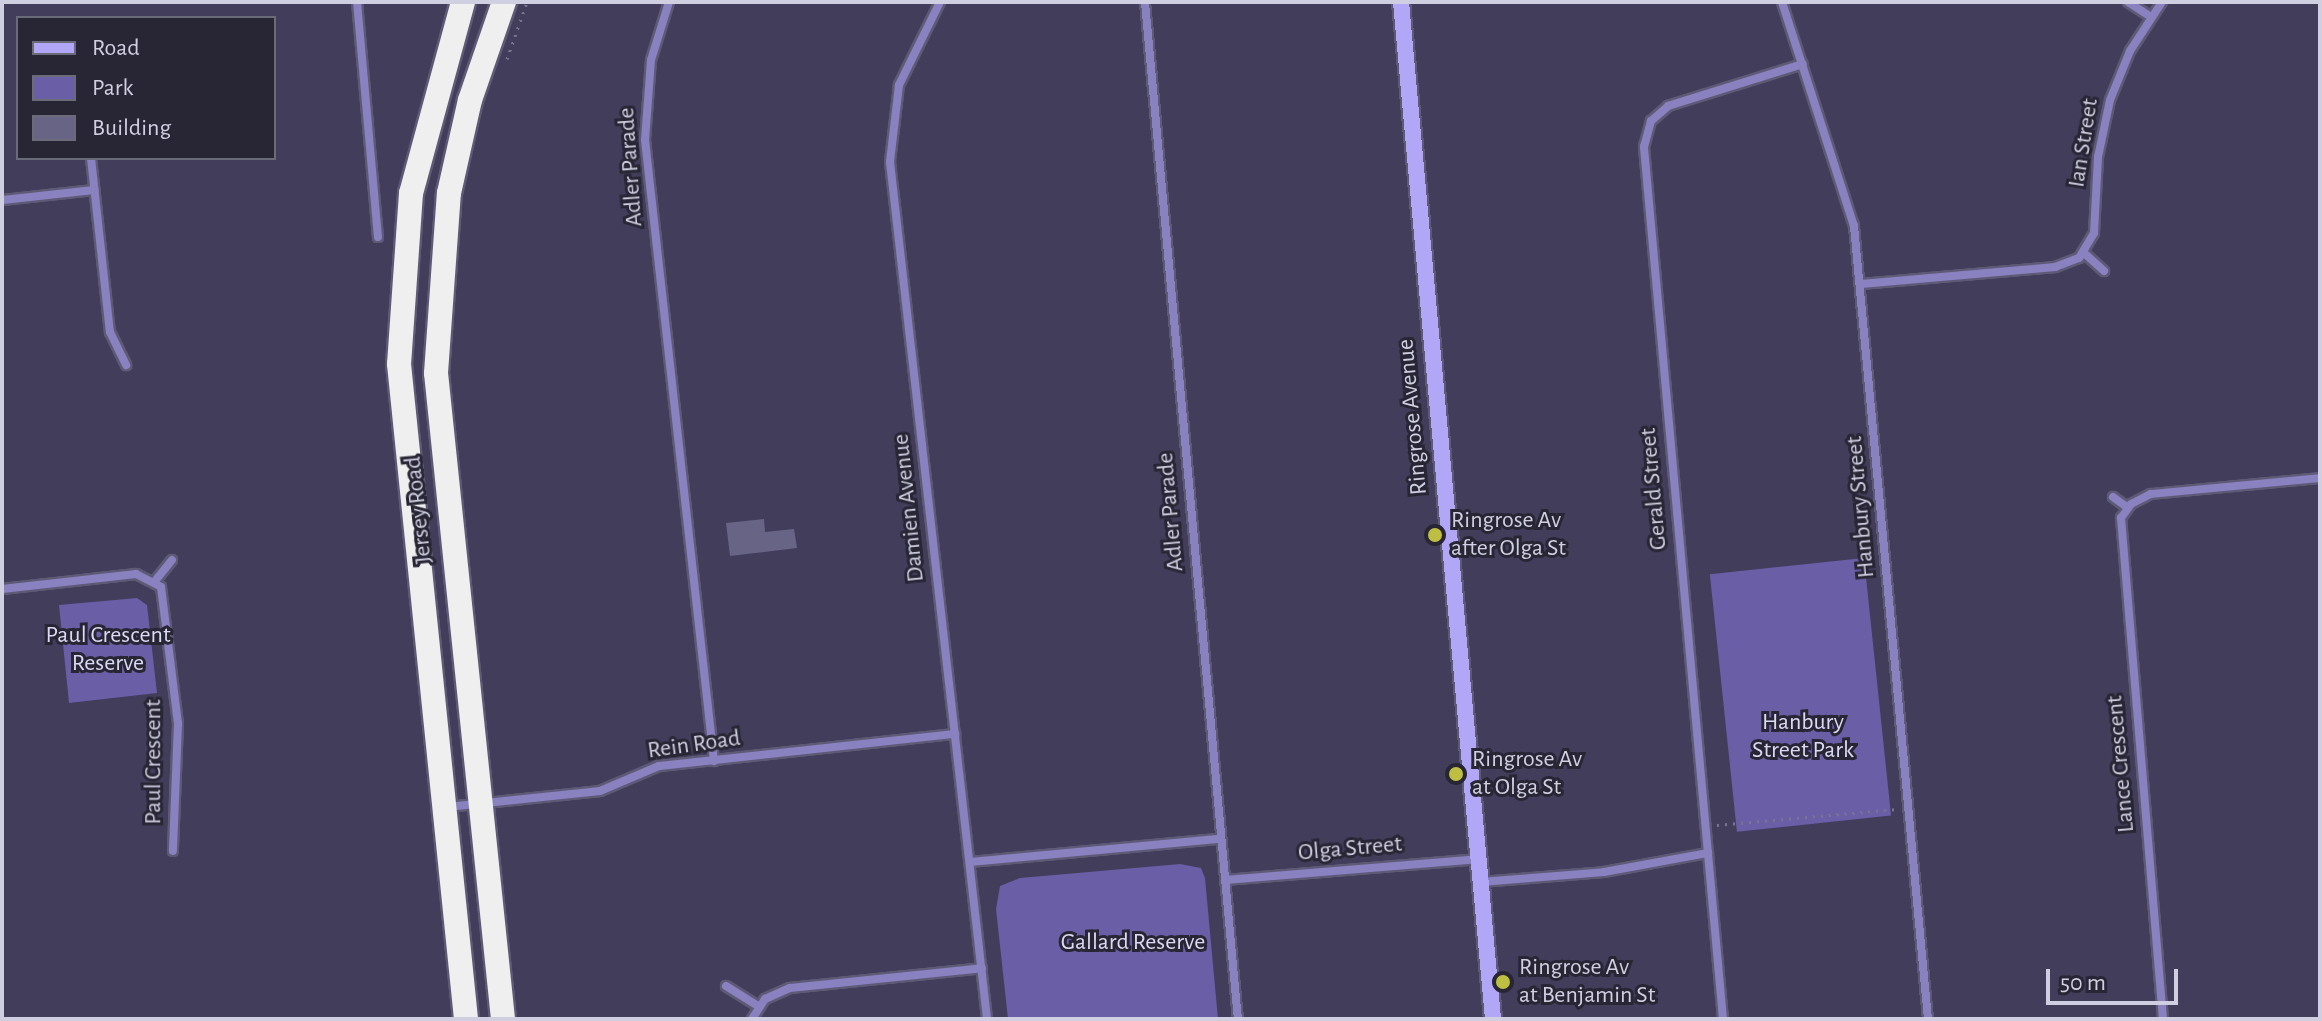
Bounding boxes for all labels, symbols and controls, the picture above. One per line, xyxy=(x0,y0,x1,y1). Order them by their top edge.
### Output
legend xyxy=(16,16,276,160)
text: Road xyxy=(92,36,140,60)
text: Park xyxy=(92,76,133,100)
street label: Ian Street xyxy=(2063,96,2105,190)
street label: Adler Parade xyxy=(612,106,650,228)
text: Building xyxy=(92,116,171,140)
street label: Ringrose Avenue xyxy=(1392,338,1434,496)
street label: Gerald Street xyxy=(1634,427,1674,551)
street label: Damien Avenue xyxy=(887,433,931,583)
street label: Hanbury Street xyxy=(1840,435,1882,579)
street label: Adler Parade xyxy=(1151,451,1191,573)
street label: Jersey Road xyxy=(399,455,439,565)
place label: Ringrose Av after Olga St xyxy=(1451,507,1566,563)
marker: Ringrose Av after Olga St xyxy=(1426,526,1444,544)
park label: Paul Crescent Reserve xyxy=(45,622,171,678)
street label: Lance Crescent xyxy=(2101,694,2141,834)
street label: Paul Crescent xyxy=(140,699,168,825)
park label: Hanbury Street Park xyxy=(1752,709,1854,765)
street label: Rein Road xyxy=(646,724,742,766)
place label: Ringrose Av at Olga St xyxy=(1472,746,1582,802)
marker: Ringrose Av at Olga St xyxy=(1447,765,1465,783)
street label: Olga Street xyxy=(1297,830,1403,868)
park label: Gallard Reserve xyxy=(1061,929,1205,957)
scale bar xyxy=(2050,953,2182,1003)
place label: Ringrose Av at Benjamin St xyxy=(1519,954,1655,1010)
text: 50 m xyxy=(2060,971,2106,995)
marker: Ringrose Av at Benjamin St xyxy=(1494,973,1512,991)

